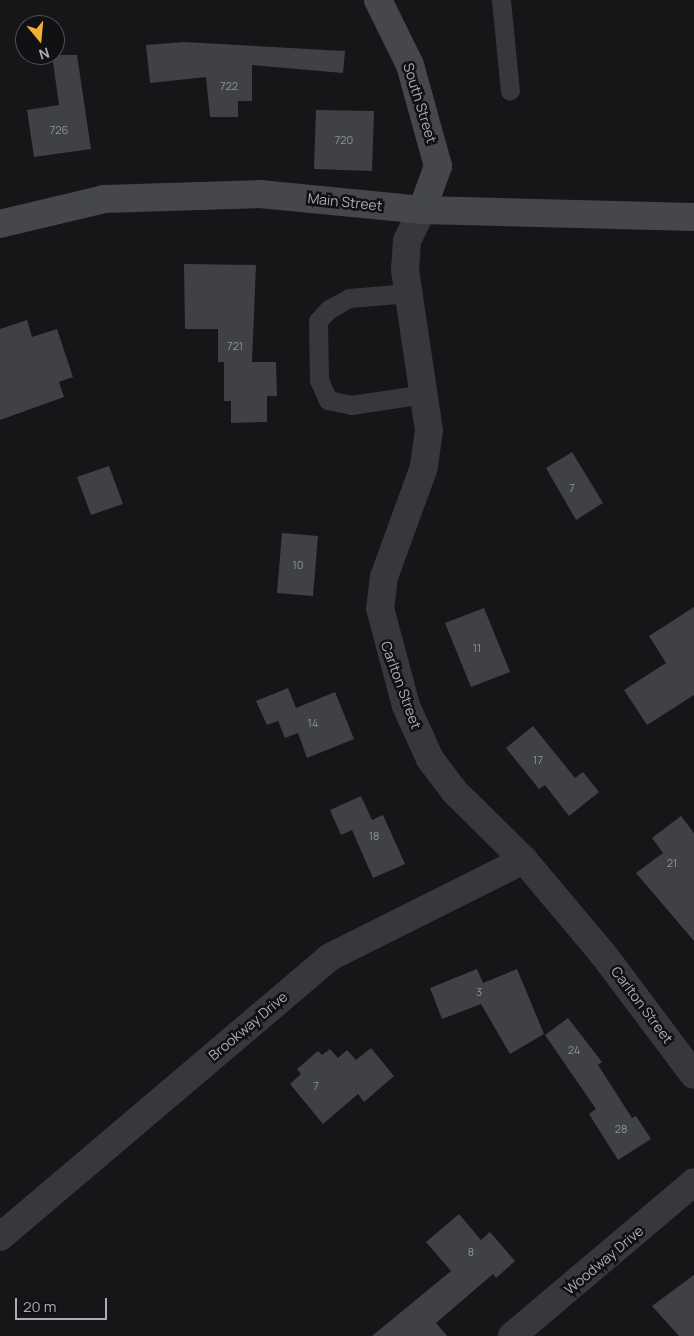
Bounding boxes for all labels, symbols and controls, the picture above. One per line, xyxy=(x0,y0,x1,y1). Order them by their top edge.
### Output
north arrow xyxy=(15,15,65,65)
text: N xyxy=(37,43,52,64)
street label: South Street xyxy=(400,61,440,145)
house number: 722 xyxy=(220,79,238,93)
house number: 726 xyxy=(50,123,68,137)
house number: 720 xyxy=(335,133,353,147)
street label: Main Street xyxy=(307,190,383,214)
house number: 721 xyxy=(227,339,243,353)
house number: 7 xyxy=(569,481,575,495)
house number: 10 xyxy=(293,558,303,572)
street label: Carlton Street xyxy=(377,639,425,731)
house number: 11 xyxy=(473,641,481,655)
house number: 14 xyxy=(308,716,318,730)
house number: 17 xyxy=(533,753,543,767)
house number: 18 xyxy=(369,829,379,843)
house number: 21 xyxy=(667,856,677,870)
street label: Carlton Street xyxy=(608,963,676,1047)
house number: 3 xyxy=(476,985,482,999)
street label: Brookway Drive xyxy=(205,988,291,1064)
house number: 24 xyxy=(568,1043,580,1057)
house number: 7 xyxy=(313,1079,319,1093)
house number: 28 xyxy=(615,1122,627,1136)
street label: Woodway Drive xyxy=(561,1222,647,1298)
house number: 8 xyxy=(468,1245,474,1259)
scale bar xyxy=(18,1288,110,1320)
text: 20 m xyxy=(23,1296,56,1317)

